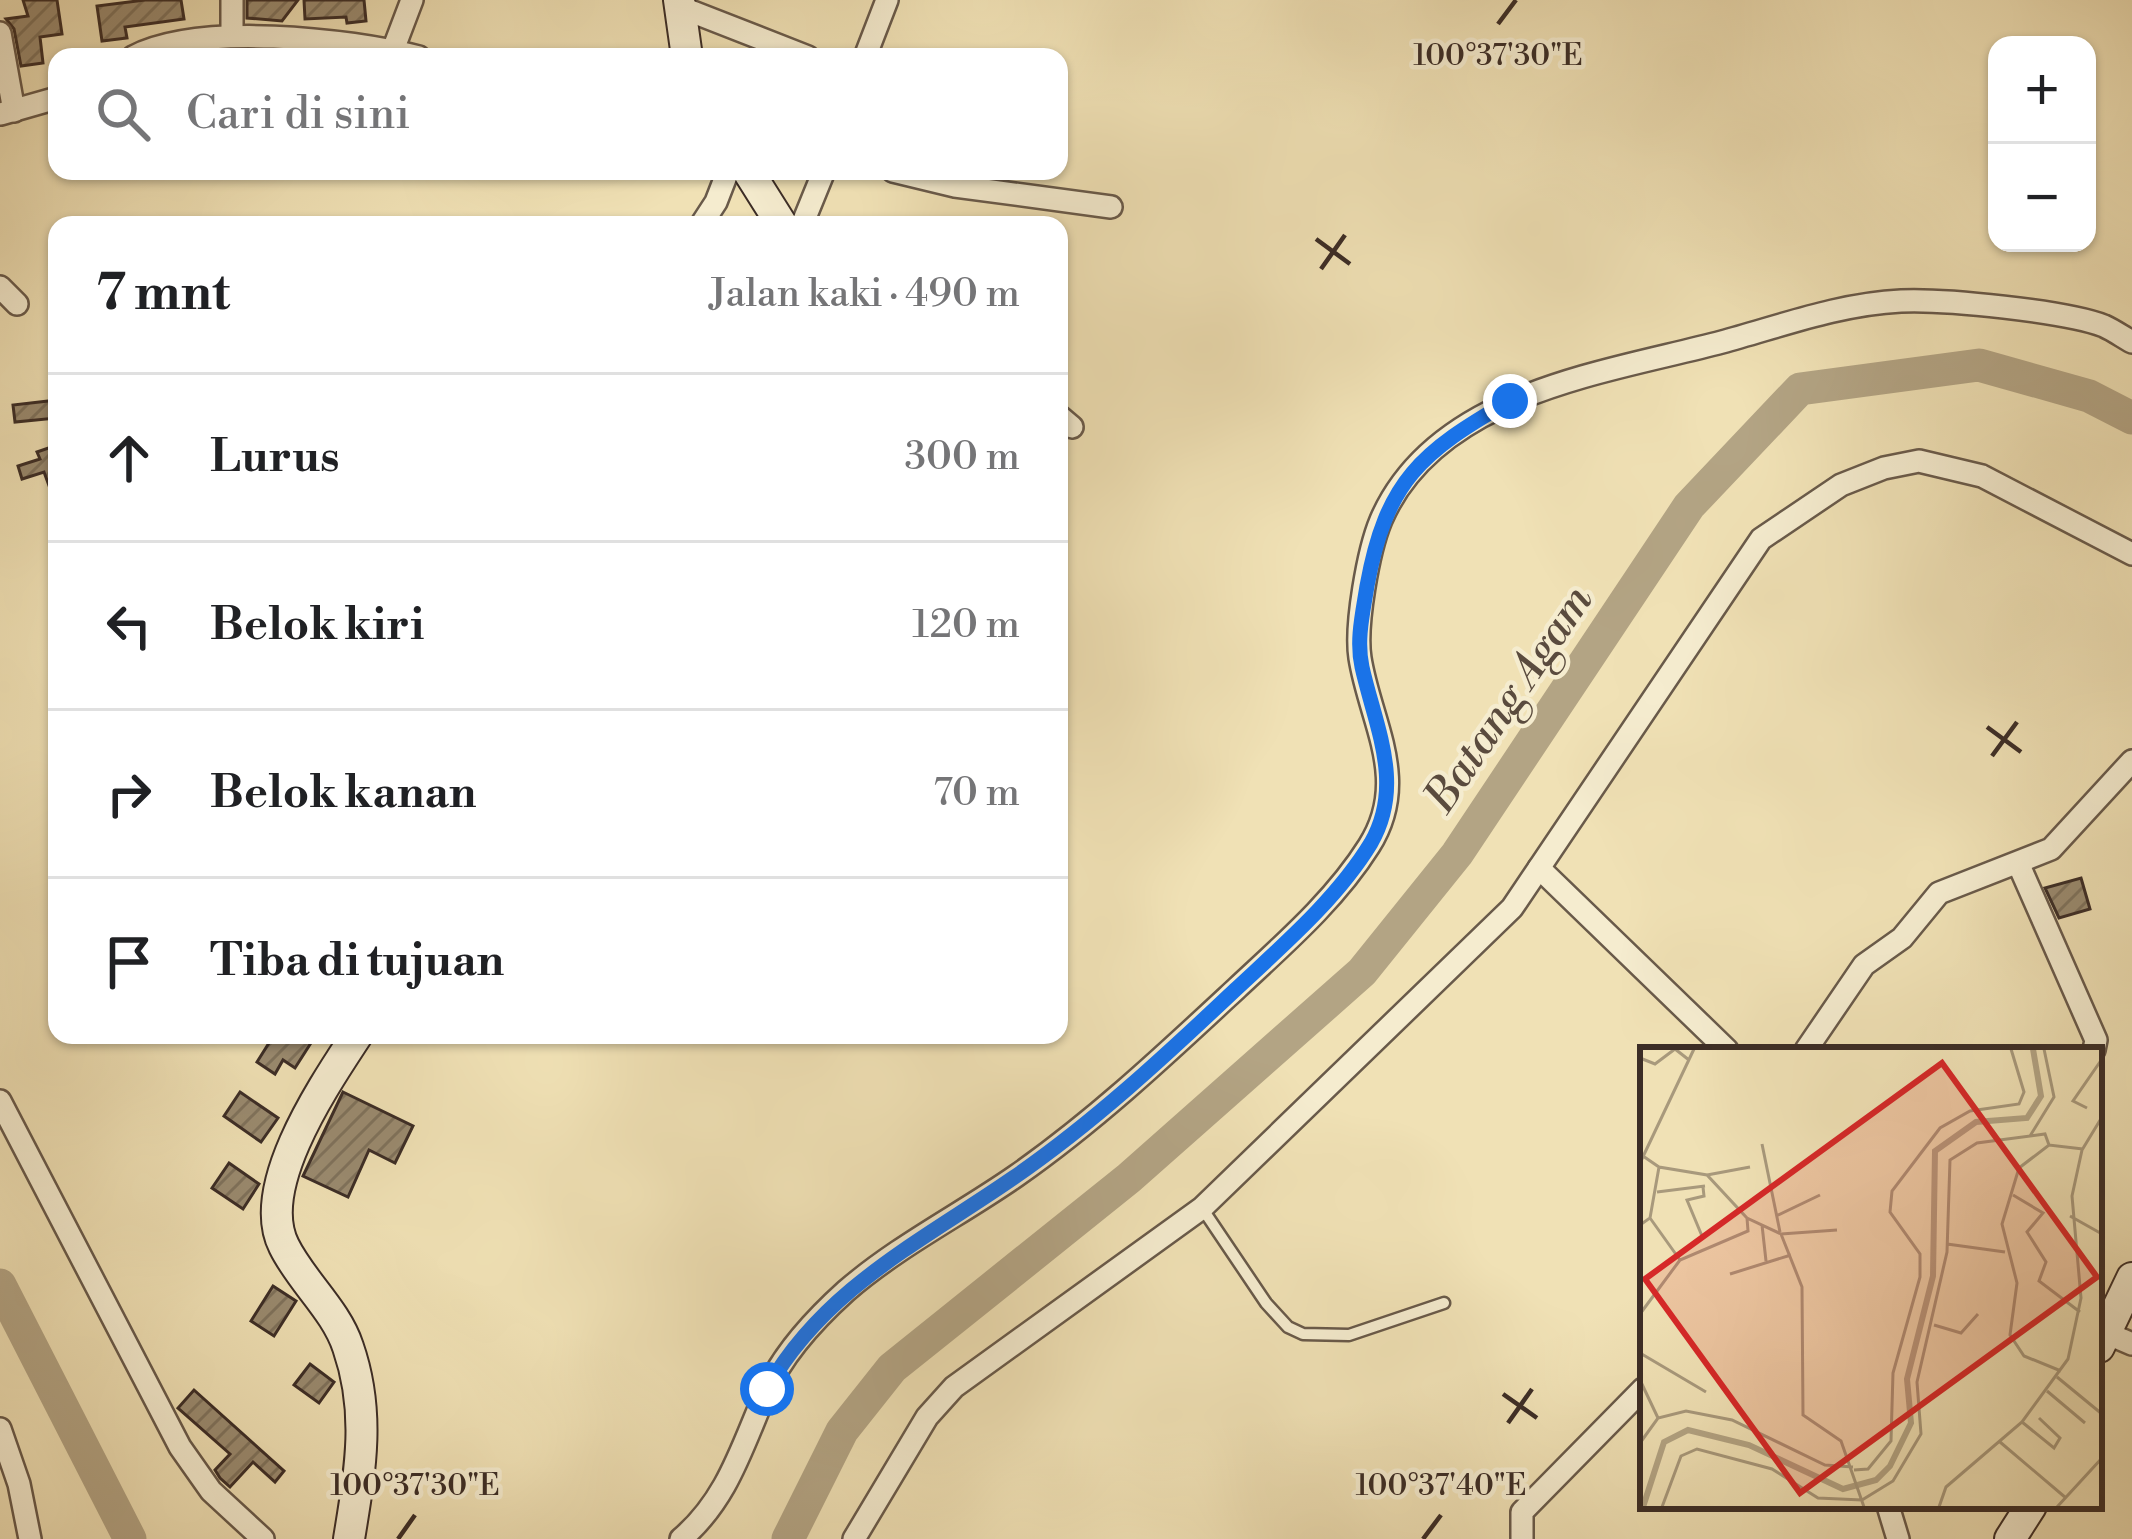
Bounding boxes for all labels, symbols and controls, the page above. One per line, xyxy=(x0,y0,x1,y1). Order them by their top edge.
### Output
map controls xyxy=(1988,36,2096,252)
button: + xyxy=(1988,36,2096,144)
text: 100°37'30"E xyxy=(1413,37,1583,75)
search box xyxy=(48,48,1068,180)
icon: search xyxy=(90,81,156,147)
text: Cari di sini xyxy=(186,86,410,143)
button: − xyxy=(1988,144,2096,252)
text: 7 mnt xyxy=(96,262,230,326)
text: Jalan kaki · 490 m xyxy=(709,270,1020,319)
route end xyxy=(1483,374,1537,428)
icon: ahead xyxy=(96,425,162,491)
text: Lurus xyxy=(210,429,340,486)
text: 300 m xyxy=(905,433,1020,482)
water label: Batang Agam xyxy=(1412,574,1606,825)
icon: left xyxy=(96,593,162,659)
text: Belok kiri xyxy=(210,597,424,654)
text: 120 m xyxy=(912,601,1020,650)
icon: right xyxy=(96,761,162,827)
text: Belok kanan xyxy=(210,765,477,822)
text: 70 m xyxy=(933,769,1020,818)
icon: arrive xyxy=(96,929,162,995)
text: Tiba di tujuan xyxy=(210,933,504,990)
inset map xyxy=(1640,1047,2102,1509)
route start xyxy=(740,1362,794,1416)
text: 100°37'30"E xyxy=(330,1467,500,1505)
text: 100°37'40"E xyxy=(1356,1467,1526,1505)

